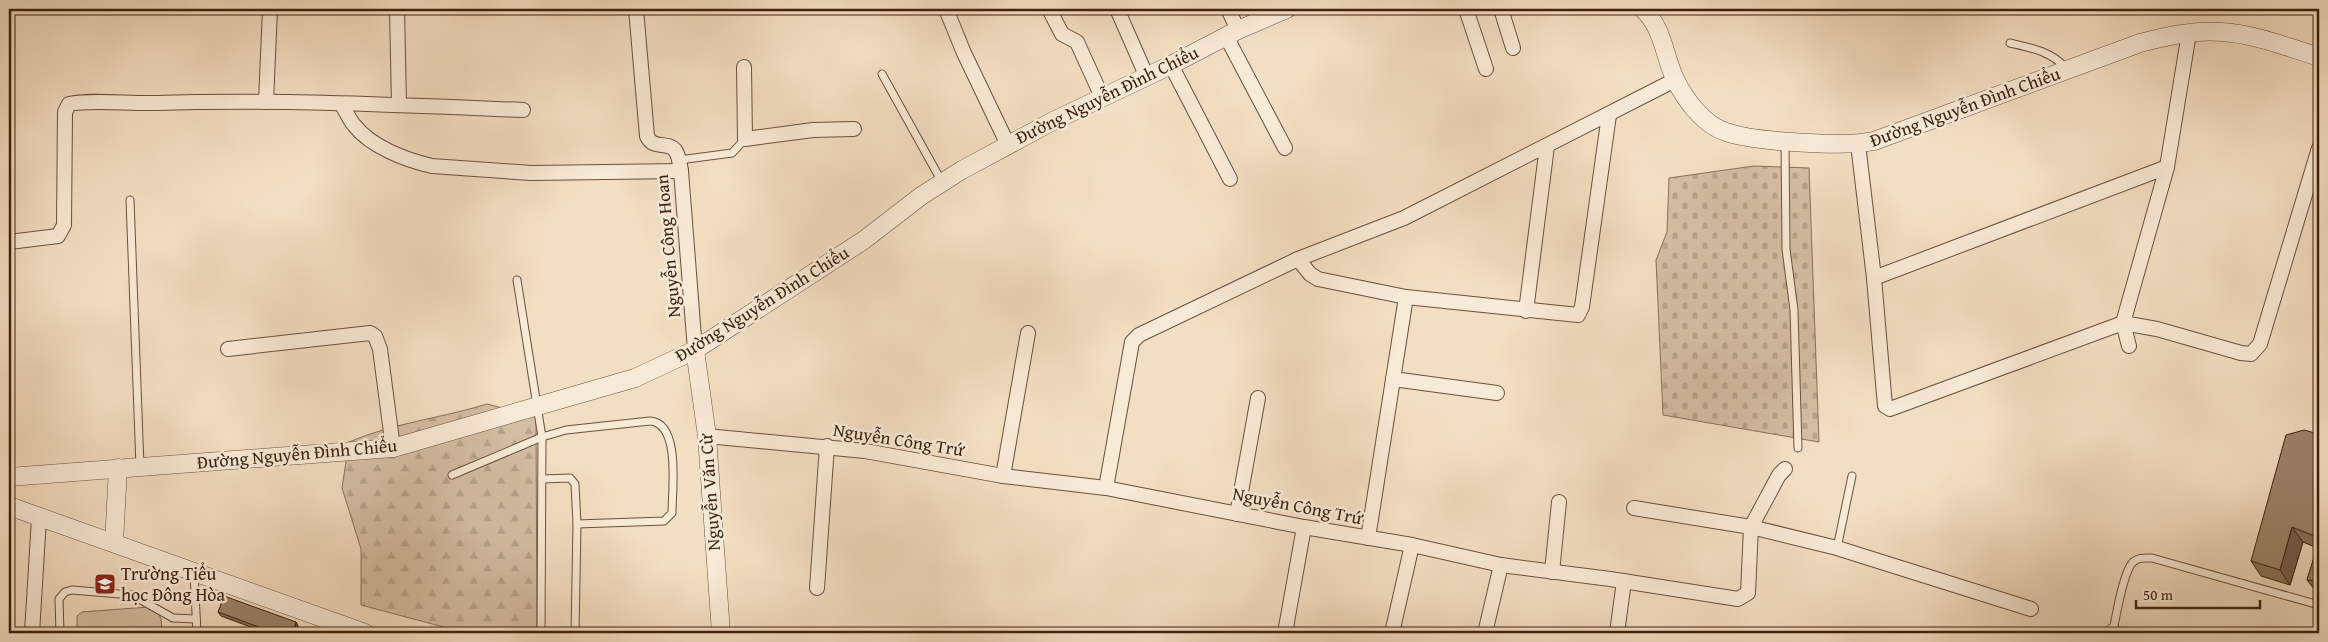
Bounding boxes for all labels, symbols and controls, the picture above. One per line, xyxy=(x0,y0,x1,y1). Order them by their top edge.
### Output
street label: Đường Nguyễn Đình Chiểu xyxy=(1011,38,1203,151)
street label: Đường Nguyễn Đình Chiểu xyxy=(1866,59,2064,154)
street label: Nguyễn Công Hoan xyxy=(648,173,687,319)
street label: Đường Nguyễn Đình Chiểu xyxy=(670,239,854,368)
street label: Nguyễn Công Trứ xyxy=(831,416,967,463)
street label: Đường Nguyễn Đình Chiểu xyxy=(196,431,398,476)
street label: Nguyễn Văn Cừ xyxy=(692,432,727,552)
street label: Nguyễn Công Trứ xyxy=(1230,480,1366,532)
place label: Trường Tiểu học Đông Hòa xyxy=(121,560,226,608)
school or university icon: Trường Tiểu học Đông Hòa xyxy=(93,572,117,596)
scale bar xyxy=(2136,577,2259,609)
text: 50 m xyxy=(2143,584,2174,605)

